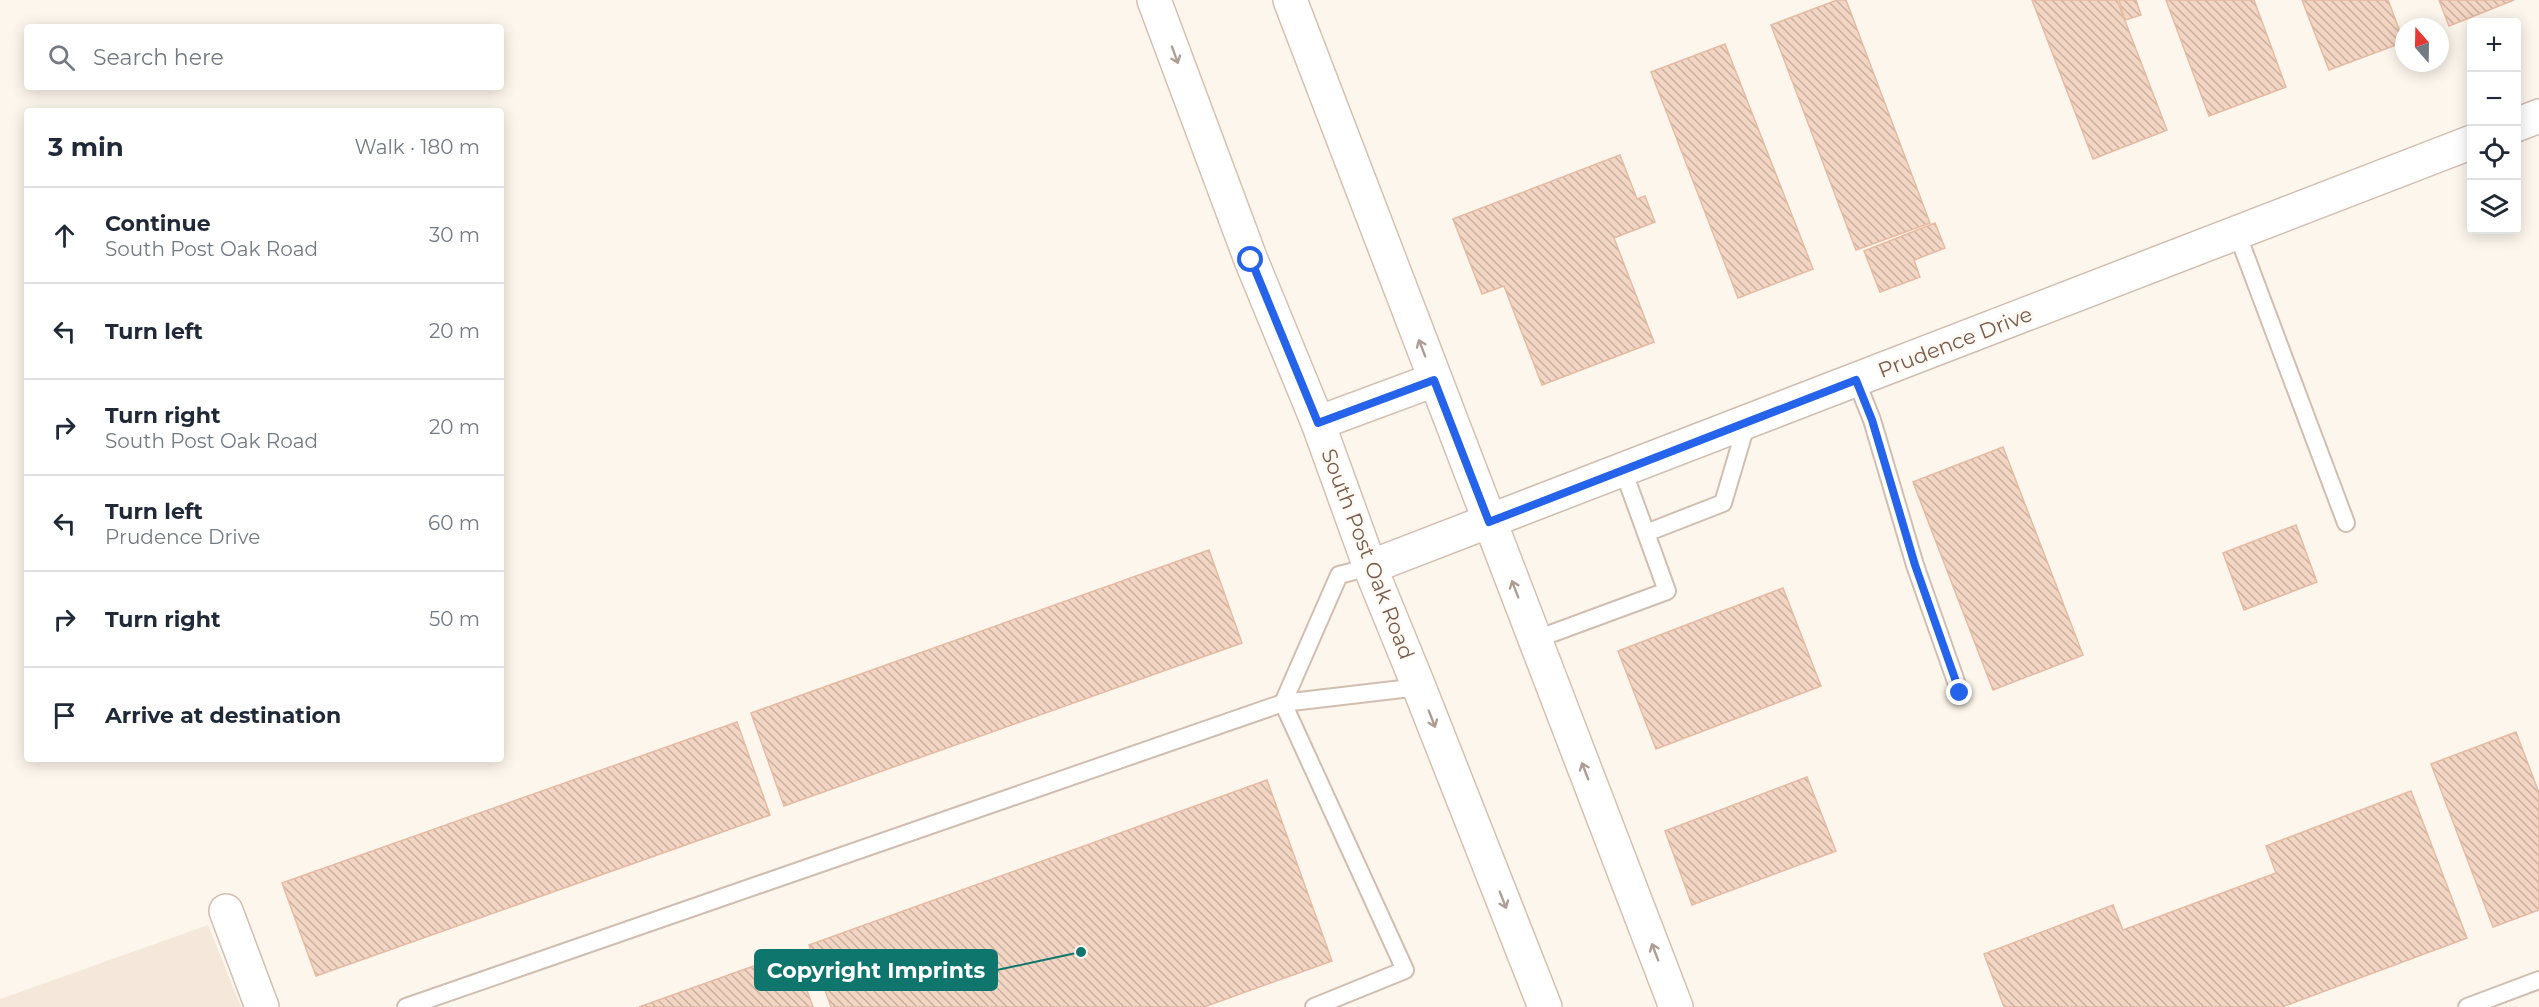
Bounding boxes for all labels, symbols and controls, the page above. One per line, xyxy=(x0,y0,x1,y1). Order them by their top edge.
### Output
north arrow xyxy=(2395,18,2449,72)
map controls xyxy=(2467,18,2521,234)
button: + xyxy=(2467,18,2521,72)
search box xyxy=(24,24,504,90)
icon: search xyxy=(45,41,78,74)
text: Search here xyxy=(93,44,224,71)
one-way arrow xyxy=(1170,45,1181,64)
button: − xyxy=(2467,72,2521,126)
button: locate xyxy=(2467,126,2521,180)
text: 3 min xyxy=(48,131,124,163)
text: Walk · 180 m xyxy=(355,135,480,159)
button: layers xyxy=(2467,180,2521,234)
text: Continue xyxy=(105,210,211,237)
icon: ahead xyxy=(48,219,81,252)
text: 30 m xyxy=(429,223,480,247)
text: South Post Oak Road xyxy=(105,237,318,261)
route start xyxy=(1237,246,1263,272)
street label: Prudence Drive xyxy=(1874,301,2036,383)
icon: left xyxy=(48,315,81,348)
text: Turn left xyxy=(105,318,203,345)
text: 20 m xyxy=(429,319,480,343)
one-way arrow xyxy=(1416,339,1427,358)
text: Turn right xyxy=(105,402,220,429)
icon: right xyxy=(48,411,81,444)
text: 20 m xyxy=(429,415,480,439)
text: South Post Oak Road xyxy=(105,429,318,453)
street label: South Post Oak Road xyxy=(1316,445,1420,663)
text: Turn left xyxy=(105,498,203,525)
icon: left xyxy=(48,507,81,540)
text: 60 m xyxy=(428,511,480,535)
text: Prudence Drive xyxy=(105,525,260,549)
one-way arrow xyxy=(1509,580,1520,598)
icon: right xyxy=(48,603,81,636)
text: Turn right xyxy=(105,606,220,633)
text: 50 m xyxy=(429,607,480,631)
route end xyxy=(1946,679,1972,705)
icon: arrive xyxy=(48,699,81,732)
text: Arrive at destination xyxy=(105,702,341,729)
one-way arrow xyxy=(1427,709,1438,727)
one-way arrow xyxy=(1579,762,1590,780)
one-way arrow xyxy=(1498,891,1509,909)
one-way arrow xyxy=(1649,944,1660,962)
callout: Copyright Imprints xyxy=(755,950,997,990)
text: Copyright Imprints xyxy=(767,957,985,984)

